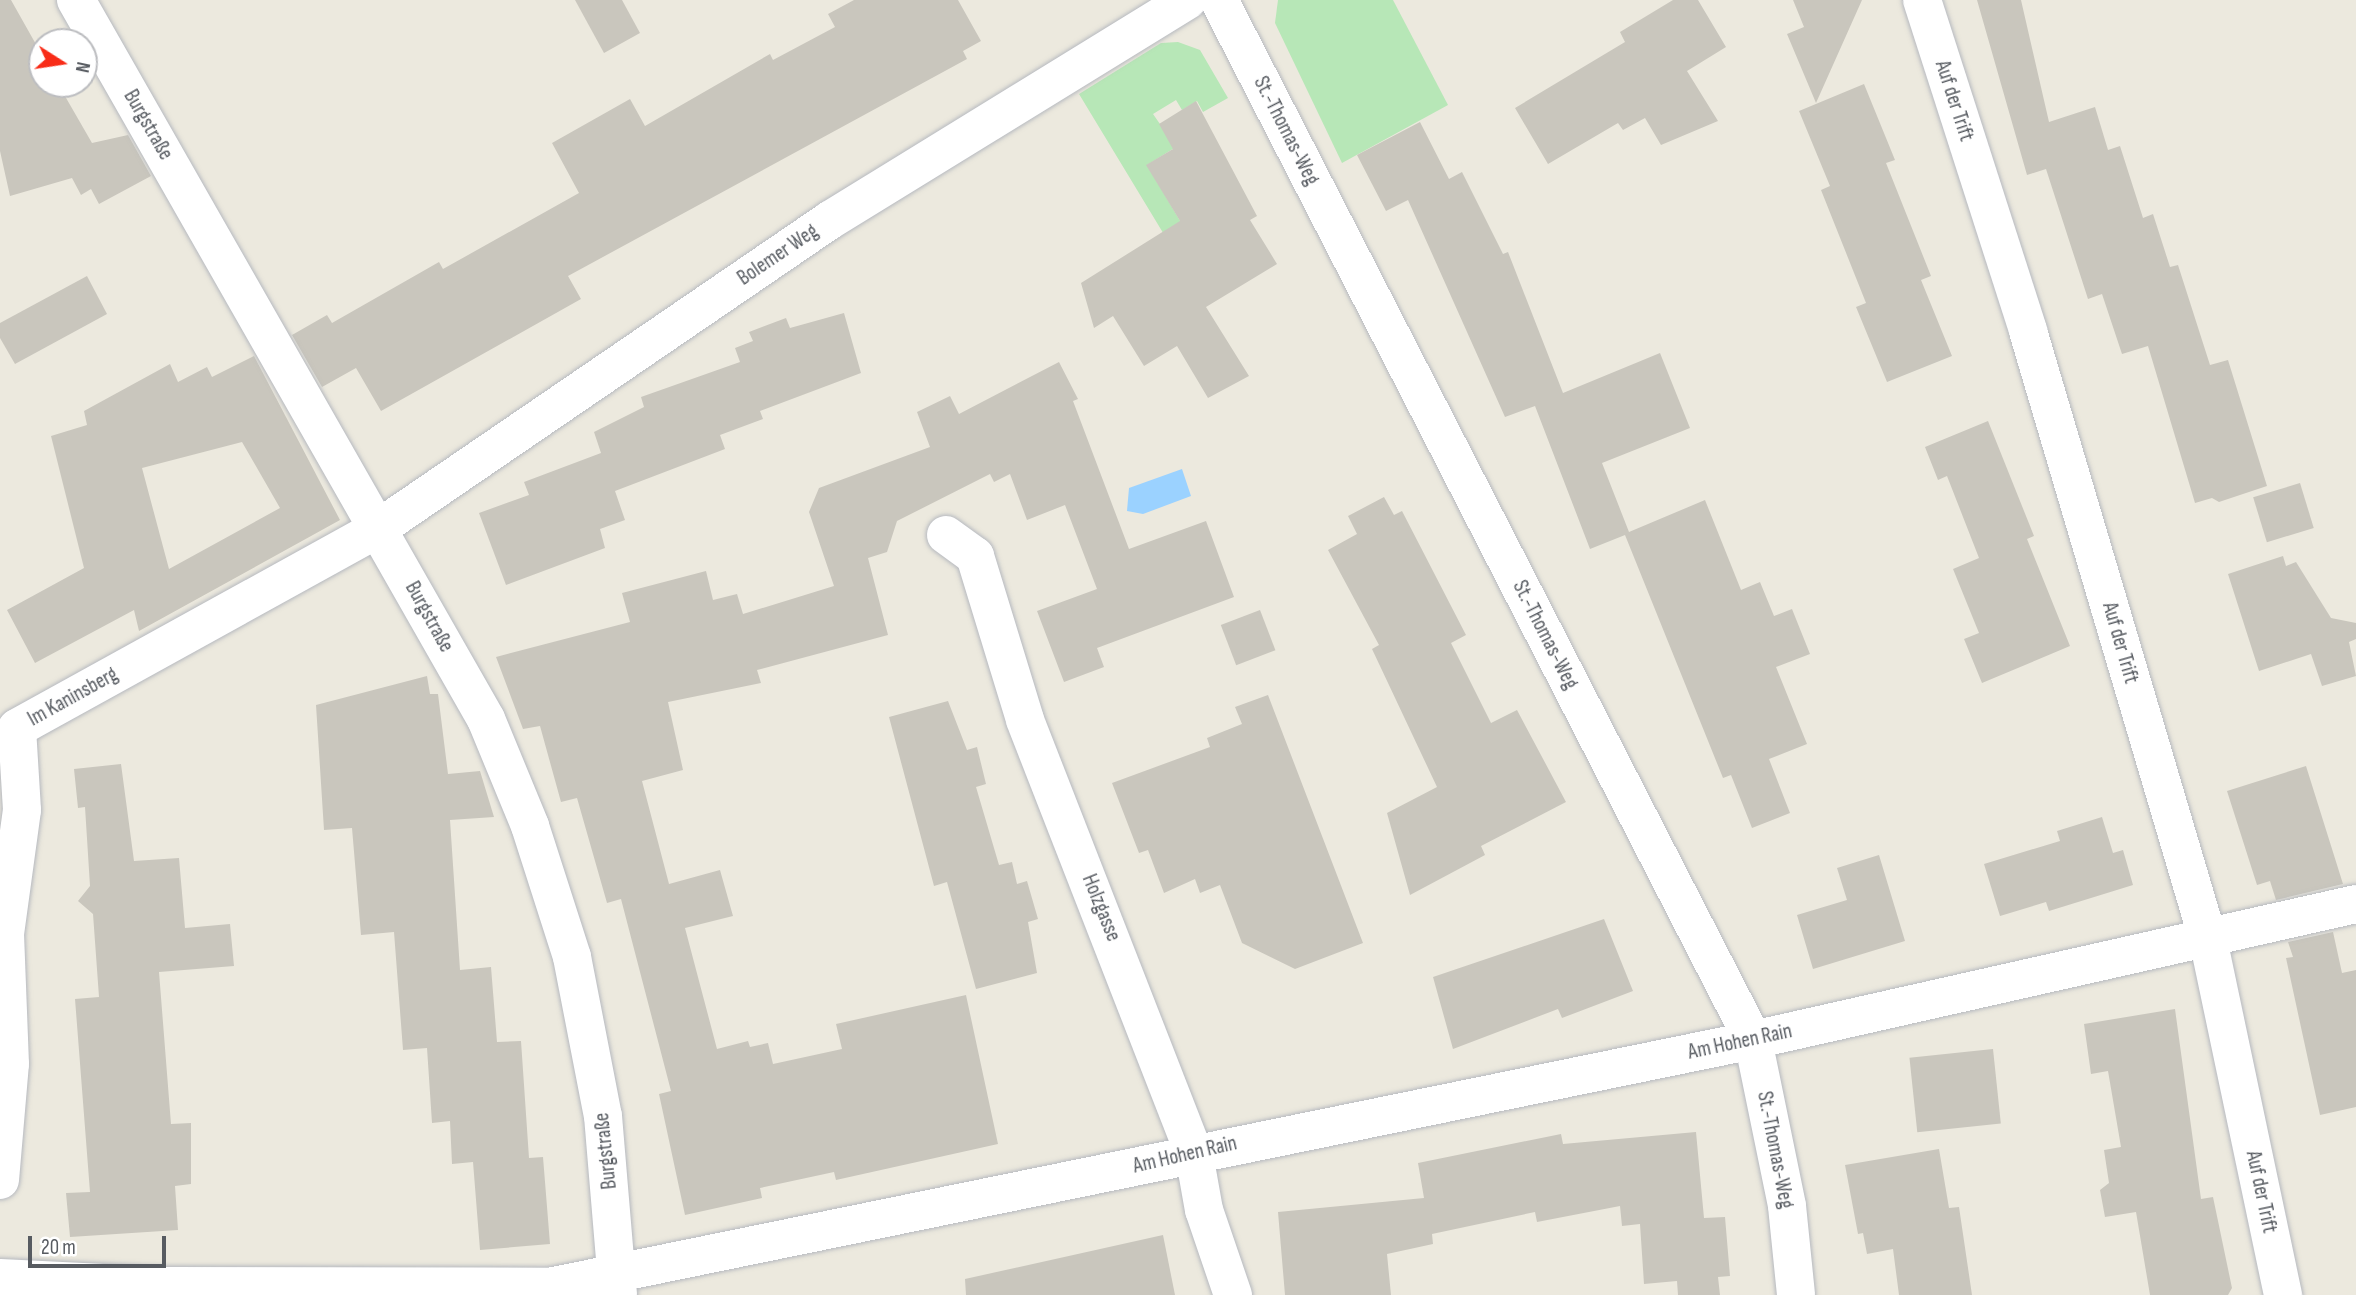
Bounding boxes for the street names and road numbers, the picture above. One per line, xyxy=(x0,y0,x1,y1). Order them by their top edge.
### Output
street label: Auf der Trift xyxy=(1929,58,1979,144)
street label: St.-Thomas-Weg xyxy=(1248,72,1324,190)
street label: Burgstraße xyxy=(118,85,178,165)
street label: Bolemer Weg xyxy=(733,219,823,291)
street label: St.-Thomas-Weg xyxy=(1507,576,1583,694)
street label: Burgstraße xyxy=(399,577,459,657)
street label: Auf der Trift xyxy=(2096,600,2144,686)
street label: Im Kaninsberg xyxy=(24,662,122,732)
street label: Holzgasse xyxy=(1076,871,1126,945)
street label: Am Hohen Rain xyxy=(1686,1019,1794,1065)
street label: St.-Thomas-Weg xyxy=(1751,1089,1799,1211)
street label: Burgstraße xyxy=(589,1111,623,1191)
street label: Am Hohen Rain xyxy=(1131,1131,1239,1179)
street label: Auf der Trift xyxy=(2240,1149,2282,1235)

